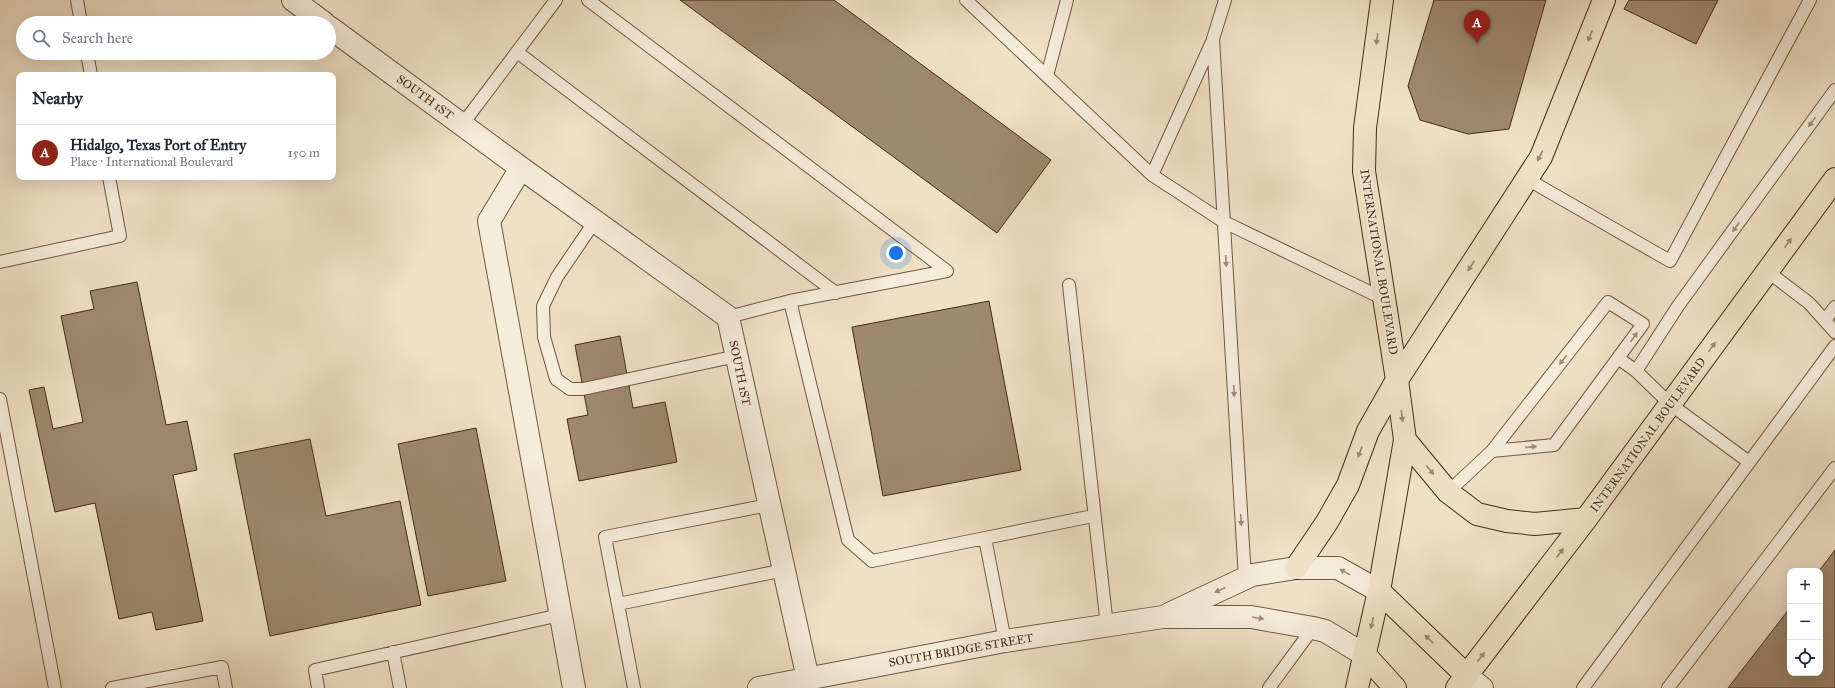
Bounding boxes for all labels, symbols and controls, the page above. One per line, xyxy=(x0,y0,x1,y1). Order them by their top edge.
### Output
pin: A xyxy=(1464,10,1490,43)
search box xyxy=(16,16,336,60)
icon: search xyxy=(30,27,52,49)
text: Search here xyxy=(62,29,133,47)
one-way arrow xyxy=(1586,31,1592,43)
one-way arrow xyxy=(1374,33,1380,45)
street label: SOUTH 1ST xyxy=(394,72,456,122)
text: Nearby xyxy=(32,88,83,109)
one-way arrow xyxy=(1808,116,1816,127)
text: Hidalgo, Texas Port of Entry xyxy=(70,136,246,154)
text: A xyxy=(41,145,49,161)
text: 150 m xyxy=(288,145,320,161)
one-way arrow xyxy=(1537,151,1543,162)
text: Place · International Boulevard xyxy=(70,154,233,170)
street label: INTERNATIONAL BOULEVARD xyxy=(1357,168,1401,356)
one-way arrow xyxy=(1732,222,1740,232)
one-way arrow xyxy=(1784,237,1793,248)
your location xyxy=(886,243,906,263)
one-way arrow xyxy=(1222,255,1229,267)
one-way arrow xyxy=(1467,260,1474,272)
one-way arrow xyxy=(1630,331,1638,342)
street label: SOUTH 1ST xyxy=(726,339,754,407)
one-way arrow xyxy=(1707,342,1716,353)
one-way arrow xyxy=(1558,355,1567,366)
street label: INTERNATIONAL BOULEVARD xyxy=(1587,355,1709,515)
one-way arrow xyxy=(1230,385,1237,397)
one-way arrow xyxy=(1399,410,1405,422)
one-way arrow xyxy=(1525,444,1537,451)
one-way arrow xyxy=(1357,446,1363,458)
one-way arrow xyxy=(1425,464,1434,475)
one-way arrow xyxy=(1238,514,1245,526)
one-way arrow xyxy=(1555,548,1564,559)
map controls xyxy=(1787,568,1823,676)
button: + xyxy=(1787,568,1823,604)
one-way arrow xyxy=(1339,569,1351,575)
one-way arrow xyxy=(1215,587,1226,593)
button: − xyxy=(1787,604,1823,640)
one-way arrow xyxy=(1252,616,1264,622)
one-way arrow xyxy=(1369,617,1375,629)
street label: SOUTH BRIDGE STREET xyxy=(888,630,1034,670)
one-way arrow xyxy=(1424,634,1434,644)
button: locate xyxy=(1787,640,1823,676)
one-way arrow xyxy=(1477,652,1485,662)

